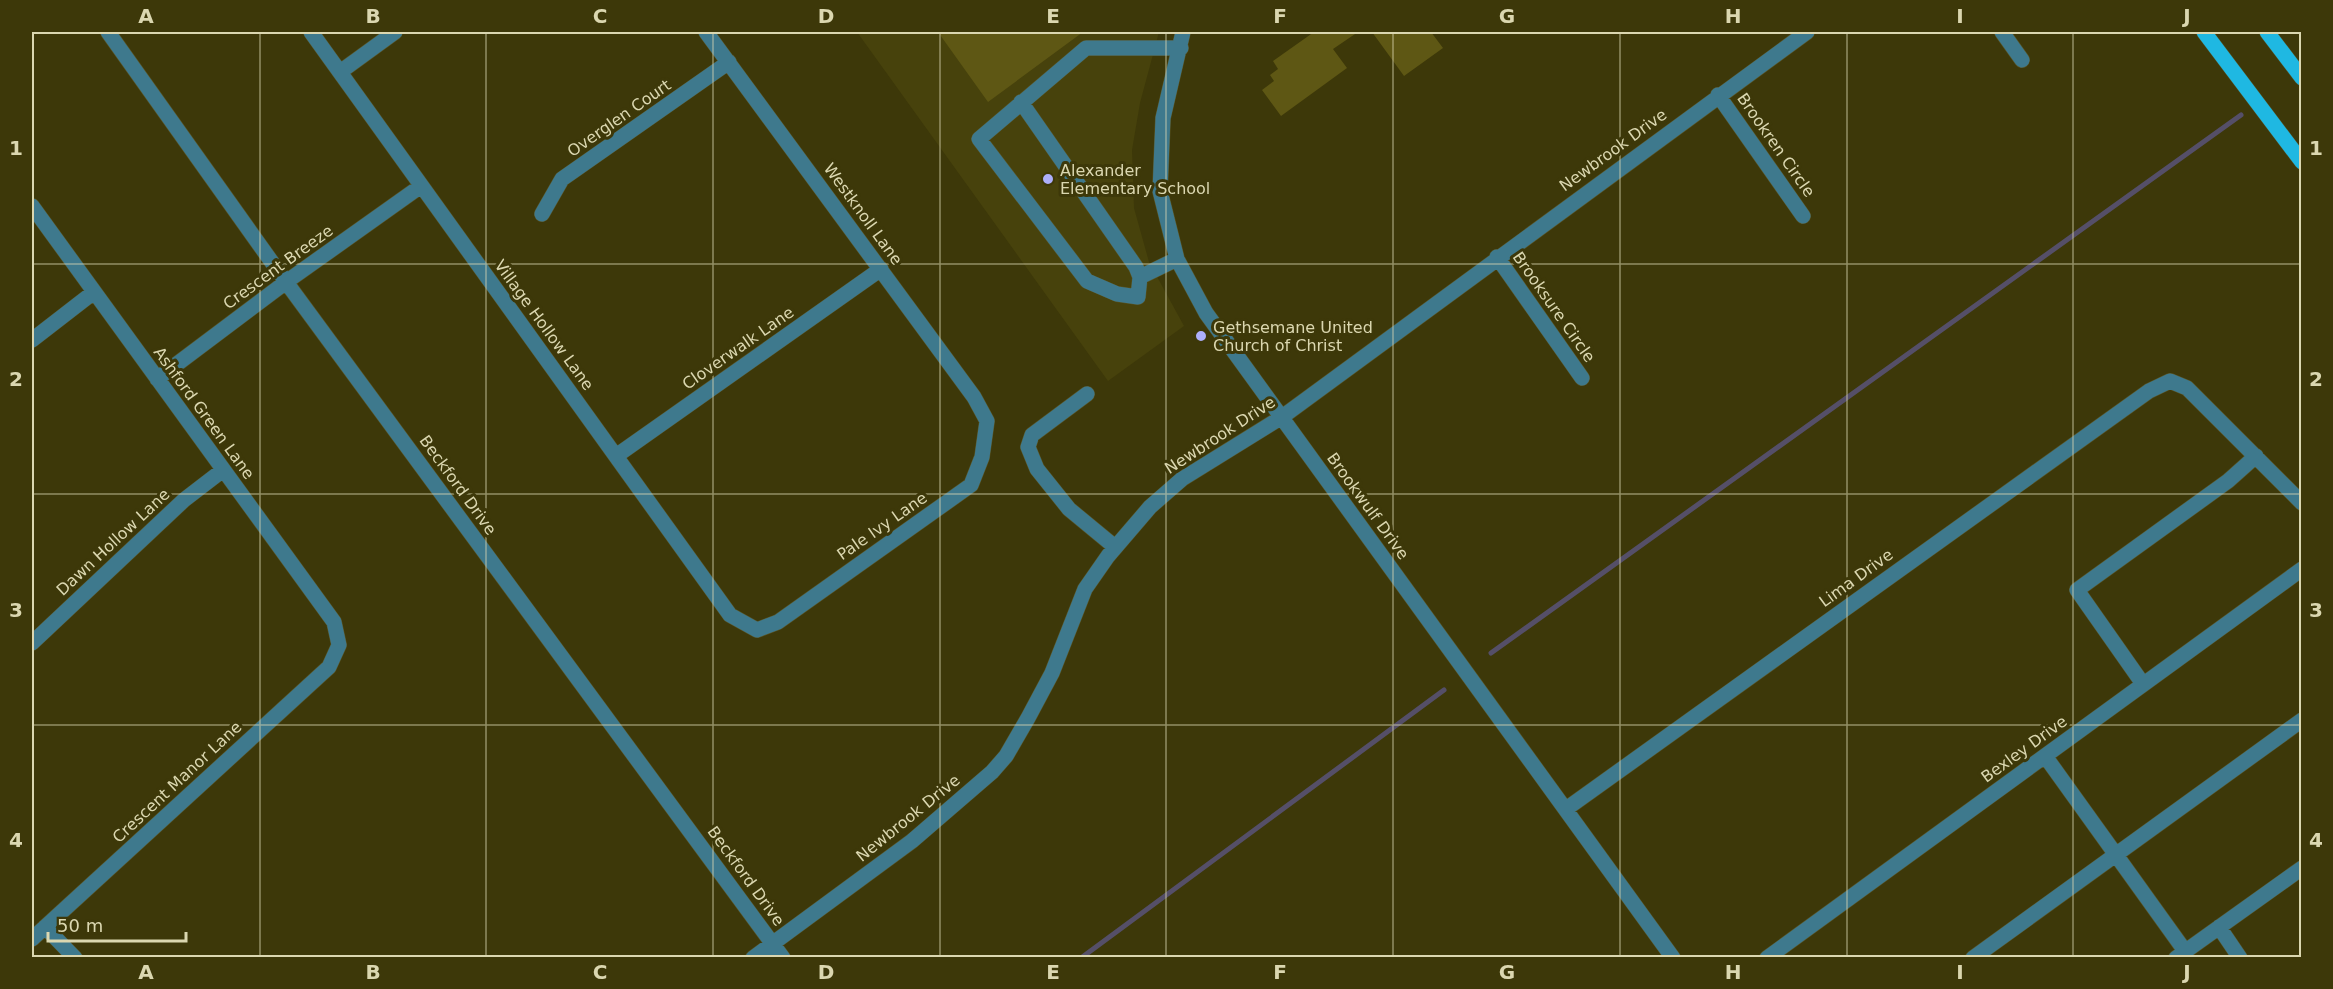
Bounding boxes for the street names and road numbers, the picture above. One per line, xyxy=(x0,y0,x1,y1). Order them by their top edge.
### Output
street label: Overglen Court xyxy=(564,75,674,161)
street label: Brookren Circle xyxy=(1733,89,1819,201)
street label: Newbrook Drive xyxy=(1556,105,1670,195)
street label: Westknoll Lane xyxy=(820,159,906,269)
street label: Crescent Breeze xyxy=(219,221,337,313)
street label: Brooksure Circle xyxy=(1509,248,1599,366)
street label: Village Hollow Lane xyxy=(490,256,598,394)
street label: Cloverwalk Lane xyxy=(679,302,797,394)
street label: Ashford Green Lane xyxy=(150,343,258,483)
street label: Newbrook Drive xyxy=(1161,392,1279,478)
street label: Beckford Drive xyxy=(415,431,501,539)
street label: Brookwulf Drive xyxy=(1323,449,1413,563)
street label: Dawn Hollow Lane xyxy=(52,485,174,599)
street label: Pale Ivy Lane xyxy=(833,488,931,564)
street label: Lima Drive xyxy=(1815,545,1897,611)
street label: Bexley Drive xyxy=(1977,711,2071,787)
street label: Crescent Manor Lane xyxy=(108,717,246,847)
street label: Newbrook Drive xyxy=(852,770,964,866)
street label: Beckford Drive xyxy=(703,822,789,930)

